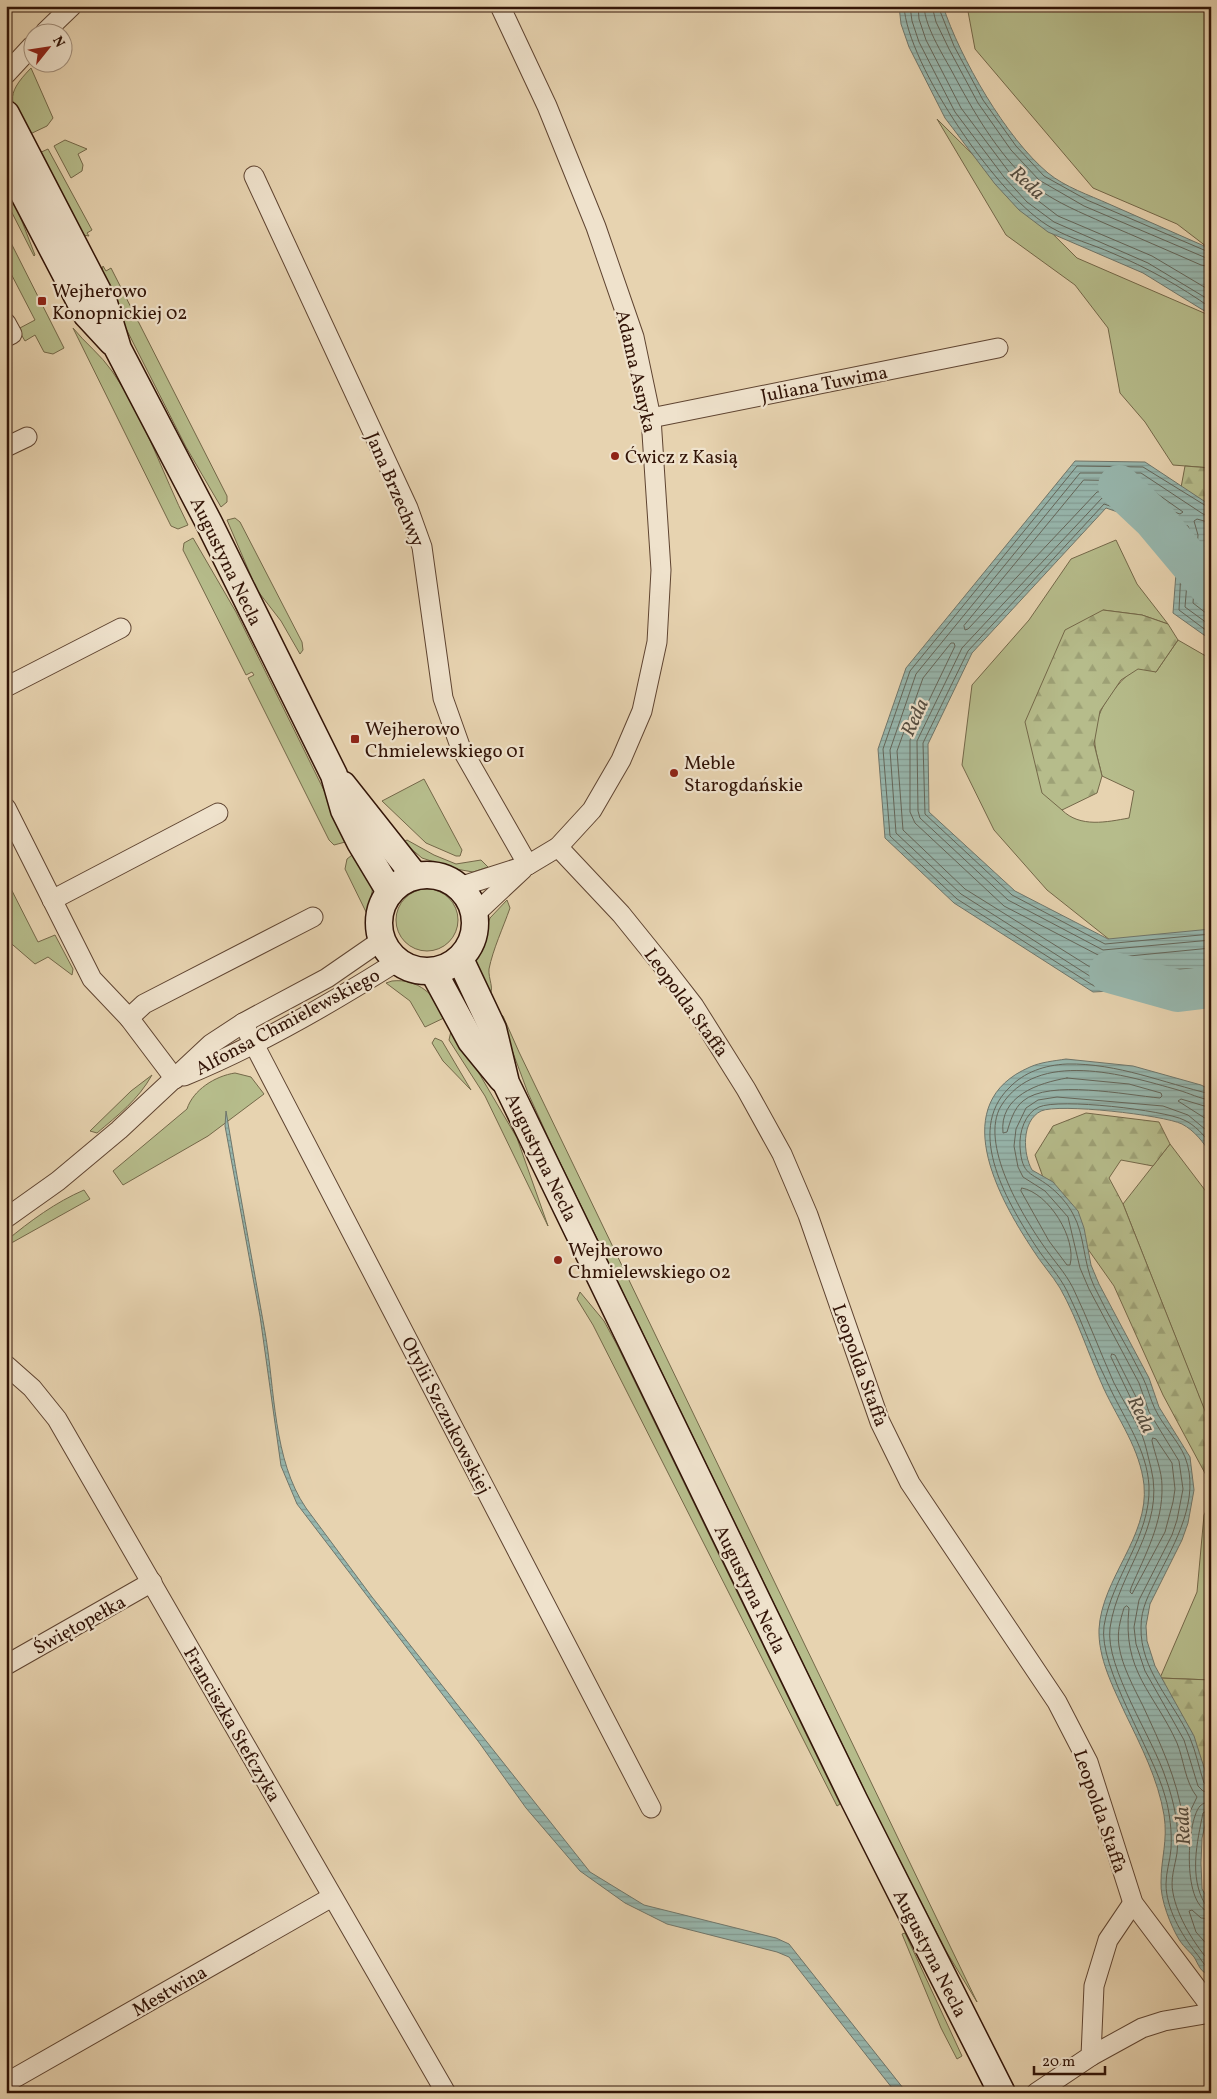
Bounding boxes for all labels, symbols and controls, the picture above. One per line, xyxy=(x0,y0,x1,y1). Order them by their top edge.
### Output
north arrow xyxy=(22,22,72,72)
text: N xyxy=(47,33,69,51)
water label: Reda xyxy=(1003,160,1050,207)
place label: Wejherowo Konopnickiej 02 xyxy=(52,279,188,327)
marker: Wejherowo Konopnickiej 02 xyxy=(36,295,48,307)
street label: Adama Asnyka xyxy=(608,307,662,435)
street label: Juliana Tuwima xyxy=(759,360,890,410)
street label: Jana Brzechwy xyxy=(358,428,430,551)
place label: Ćwicz z Kasią xyxy=(625,445,738,471)
marker: Ćwicz z Kasią xyxy=(609,450,621,462)
street label: Augustyna Necla xyxy=(183,493,268,631)
water label: Reda xyxy=(895,694,937,741)
place label: Wejherowo Chmielewskiego 01 xyxy=(365,717,525,765)
marker: Wejherowo Chmielewskiego 01 xyxy=(349,733,361,745)
place label: Meble Starogdańskie xyxy=(684,751,803,799)
marker: Meble Starogdańskie xyxy=(668,767,680,779)
street label: Leopolda Staffa xyxy=(637,943,734,1063)
street label: Alfonsa Chmielewskiego xyxy=(191,963,385,1083)
street label: Augustyna Necla xyxy=(498,1089,583,1227)
place label: Wejherowo Chmielewskiego 02 xyxy=(568,1238,731,1286)
marker: Wejherowo Chmielewskiego 02 xyxy=(552,1254,564,1266)
street label: Leopolda Staffa xyxy=(825,1301,893,1431)
street label: Otylii Szczukowskiej xyxy=(394,1333,496,1499)
water label: Reda xyxy=(1119,1391,1161,1438)
street label: Augustyna Necla xyxy=(707,1521,792,1659)
street label: Świętopełka xyxy=(29,1590,131,1662)
street label: Franciszka Stefczyka xyxy=(176,1643,286,1807)
street label: Leopolda Staffa xyxy=(1066,1746,1132,1877)
water label: Reda xyxy=(1169,1806,1199,1846)
street label: Augustyna Necla xyxy=(886,1886,973,2022)
street label: Mestwina xyxy=(128,1960,212,2024)
scale bar xyxy=(1034,2044,1106,2076)
text: 20 m xyxy=(1042,2052,1075,2073)

